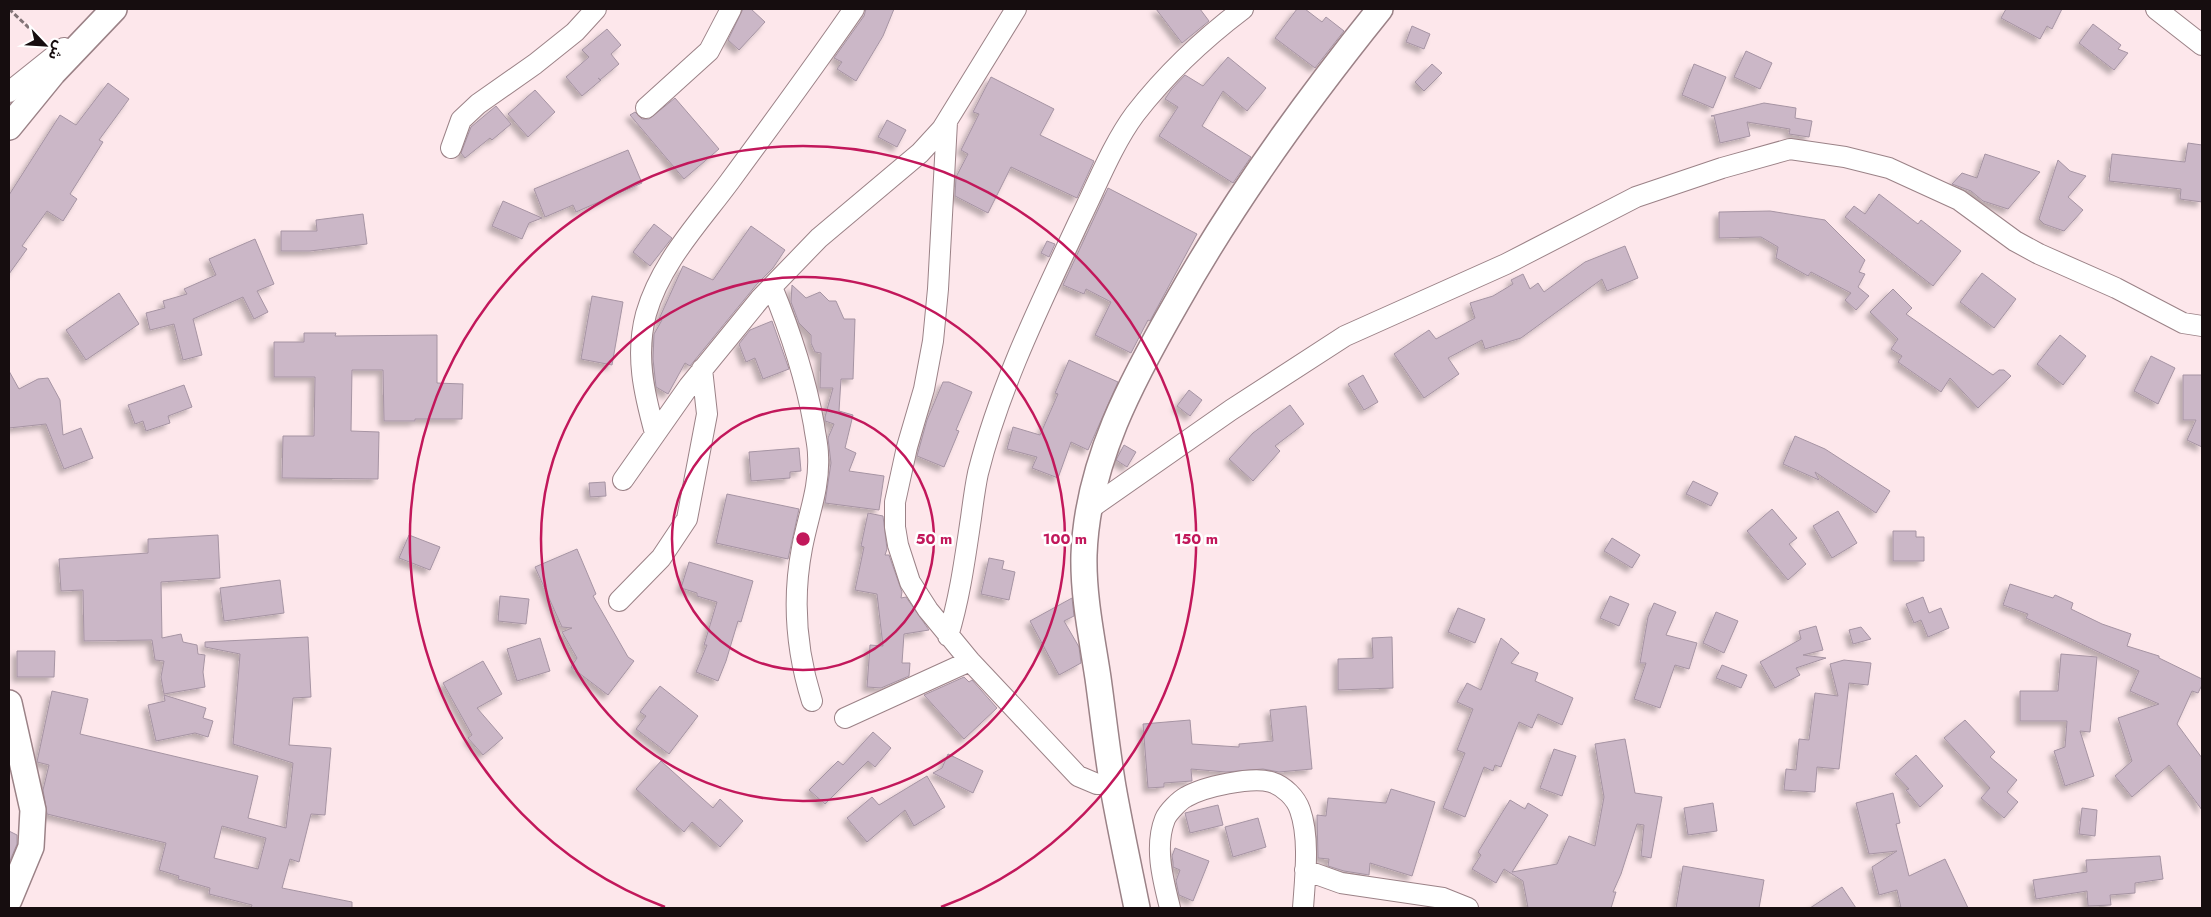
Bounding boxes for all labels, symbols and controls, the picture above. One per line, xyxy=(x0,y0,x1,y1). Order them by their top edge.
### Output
north arrow xyxy=(20,20,70,70)
text: ش xyxy=(44,38,70,63)
text: 50 m xyxy=(916,528,952,550)
text: 100 m xyxy=(1043,528,1087,550)
text: 150 m xyxy=(1174,528,1218,550)
centre of rings xyxy=(794,530,812,548)

